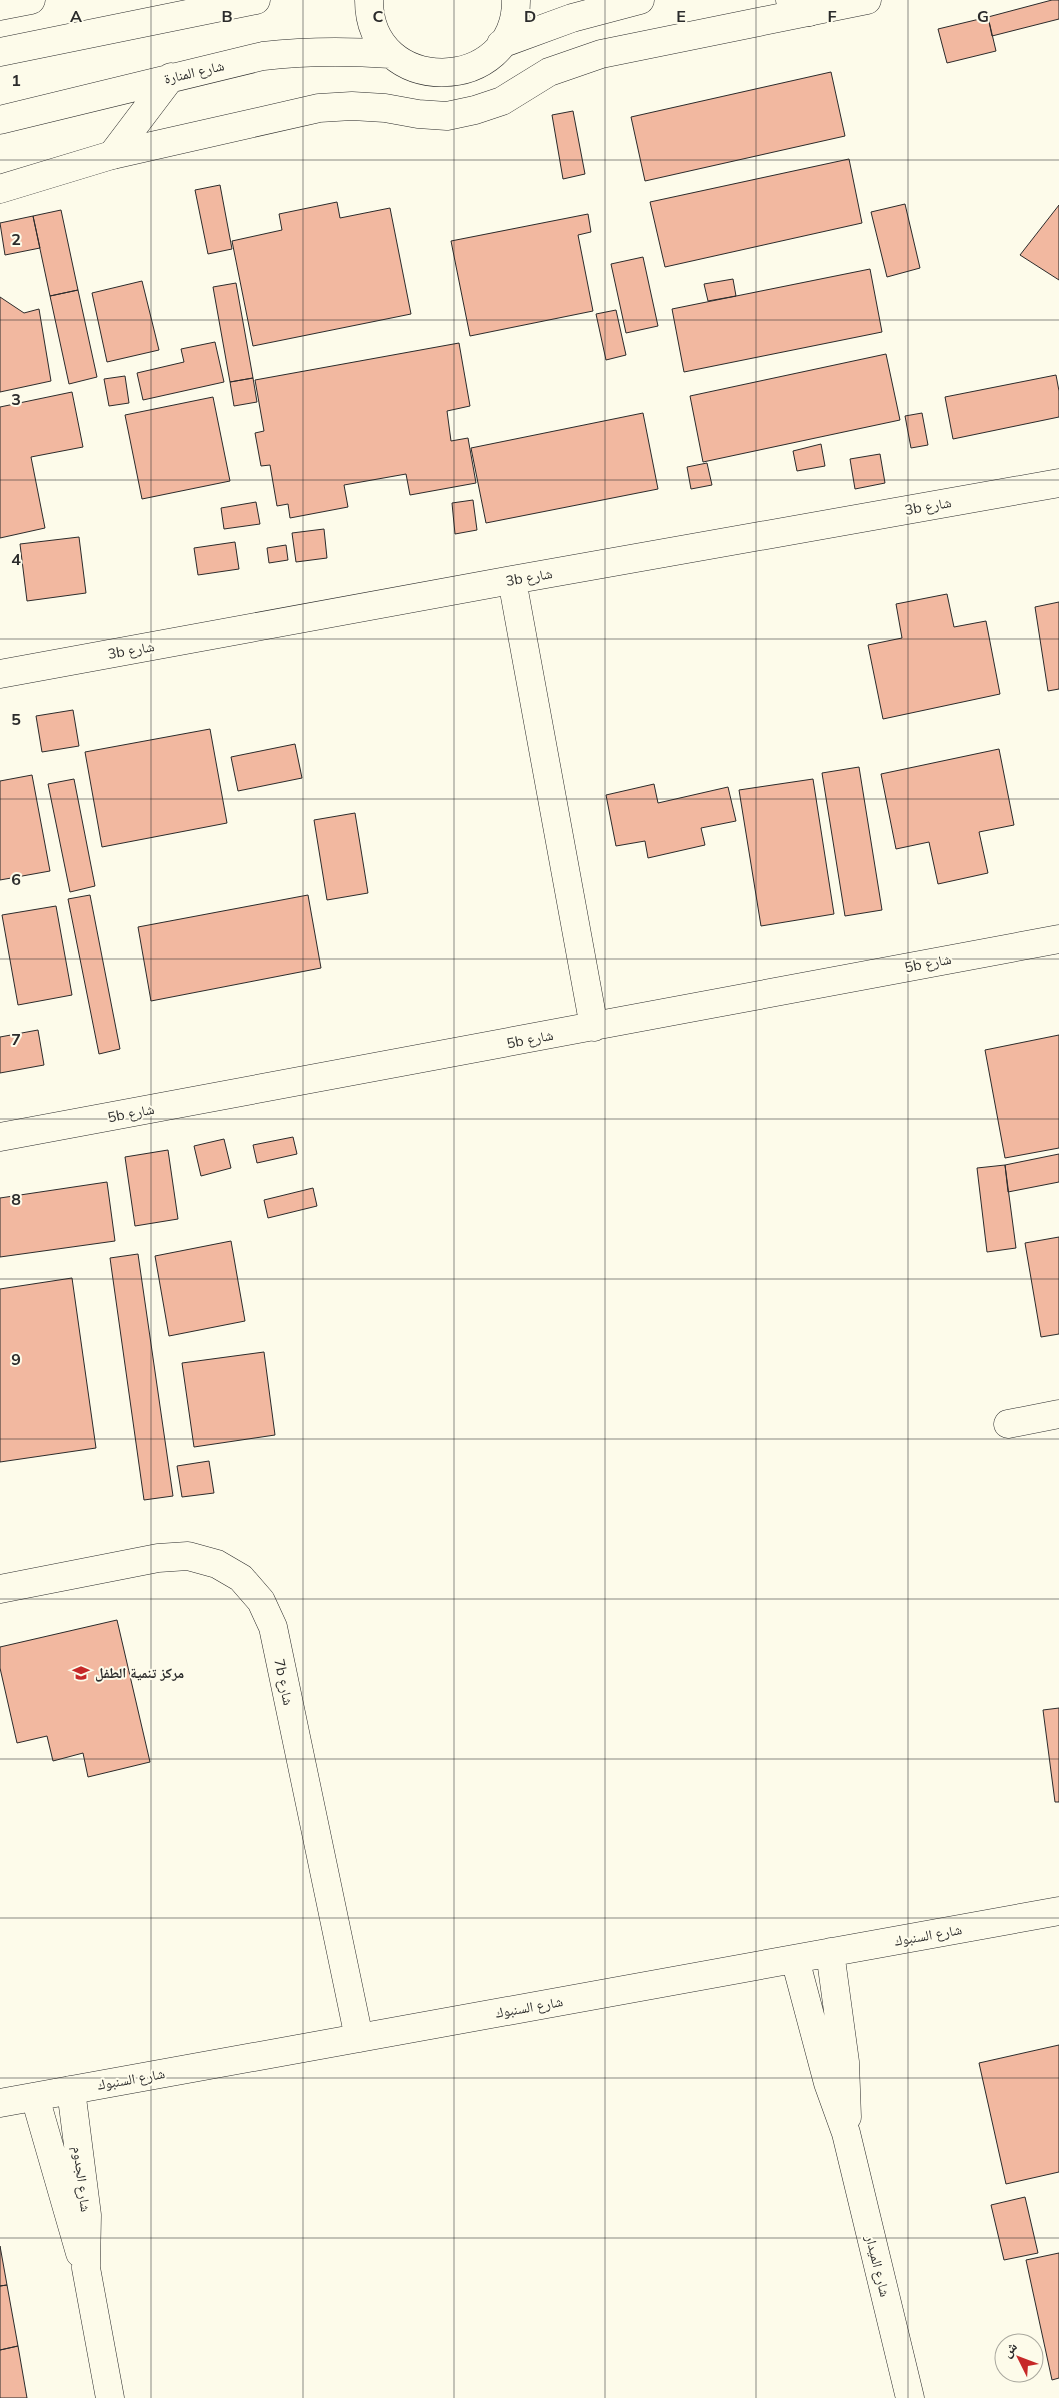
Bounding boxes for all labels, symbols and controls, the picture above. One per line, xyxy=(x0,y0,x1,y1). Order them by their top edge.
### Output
text: A xyxy=(70,6,82,26)
text: B xyxy=(221,6,233,26)
text: C xyxy=(373,6,384,26)
text: D xyxy=(524,6,536,26)
text: E xyxy=(676,6,686,26)
text: F xyxy=(827,6,837,26)
text: G xyxy=(977,6,989,26)
street label: شارع المنارة xyxy=(162,56,226,89)
text: 1 xyxy=(11,70,21,90)
text: 2 xyxy=(11,229,21,249)
text: 3 xyxy=(11,389,21,409)
street label: 3b شارع xyxy=(903,493,953,520)
text: 4 xyxy=(11,549,21,569)
street label: 3b شارع xyxy=(504,564,554,591)
street label: 3b شارع xyxy=(106,637,156,664)
text: 5 xyxy=(11,709,21,729)
text: 6 xyxy=(11,869,21,889)
street label: 5b شارع xyxy=(903,950,953,977)
street label: 5b شارع xyxy=(505,1026,555,1053)
text: 7 xyxy=(11,1029,21,1049)
street label: 5b شارع xyxy=(106,1100,156,1127)
text: 8 xyxy=(11,1189,21,1209)
text: 9 xyxy=(11,1349,21,1369)
street label: 7b شارع xyxy=(269,1657,298,1707)
school or university icon: مركز تنمية الطفل xyxy=(71,1663,91,1683)
place label: مركز تنمية الطفل xyxy=(95,1664,184,1682)
street label: شارع السنبوك xyxy=(893,1920,963,1951)
street label: شارع السنبوك xyxy=(494,1992,564,2023)
street label: شارع السنبوك xyxy=(96,2064,166,2095)
street label: شارع الجدوم xyxy=(68,2145,95,2213)
street label: شارع الميدار xyxy=(860,2232,894,2299)
north arrow xyxy=(994,2333,1044,2383)
text: ش xyxy=(998,2338,1021,2361)

